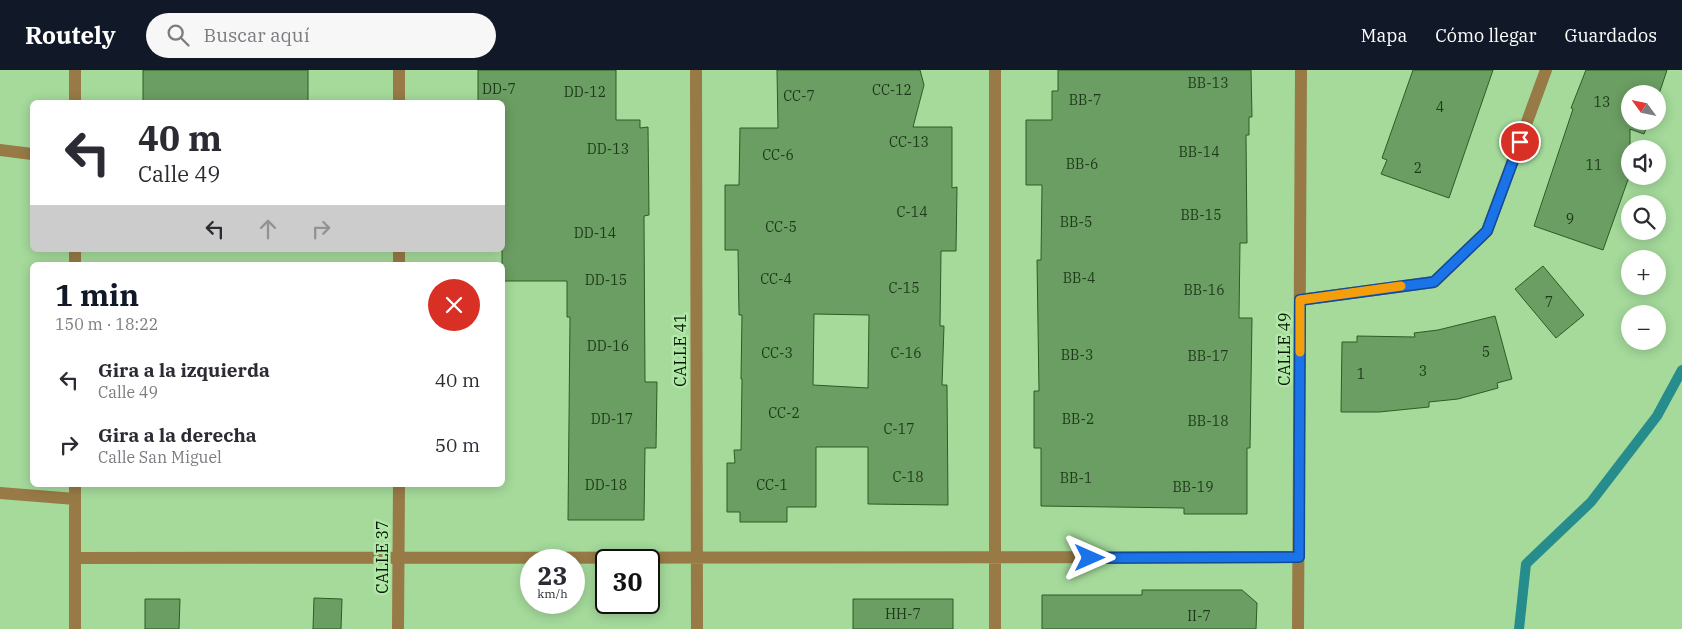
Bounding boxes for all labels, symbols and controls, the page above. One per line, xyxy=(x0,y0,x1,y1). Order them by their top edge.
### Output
search box xyxy=(146,13,496,58)
text: Routely xyxy=(25,19,116,51)
icon: search xyxy=(164,21,192,49)
text: Buscar aquí xyxy=(204,23,310,47)
text: Mapa xyxy=(1361,24,1407,47)
text: Cómo llegar xyxy=(1435,24,1536,47)
text: Guardados xyxy=(1564,24,1657,47)
house number: BB-13 xyxy=(1187,74,1229,92)
house number: DD-7 xyxy=(482,80,516,98)
house number: CC-12 xyxy=(872,81,912,99)
house number: DD-12 xyxy=(564,83,606,101)
north arrow xyxy=(1621,85,1666,130)
map controls xyxy=(1621,85,1666,350)
house number: CC-7 xyxy=(783,87,815,105)
house number: BB-7 xyxy=(1069,91,1101,109)
house number: 13 xyxy=(1594,93,1610,111)
house number: 4 xyxy=(1436,98,1444,116)
text: 40 m xyxy=(138,115,222,161)
icon: left xyxy=(55,120,120,185)
pin xyxy=(1499,121,1541,163)
icon: arrive xyxy=(1506,128,1534,156)
house number: CC-13 xyxy=(889,133,929,151)
house number: DD-13 xyxy=(587,140,629,158)
button: sound xyxy=(1621,140,1666,185)
house number: BB-14 xyxy=(1178,143,1220,161)
house number: CC-6 xyxy=(762,146,794,164)
house number: BB-6 xyxy=(1066,155,1098,173)
house number: 11 xyxy=(1586,156,1602,174)
text: Calle 49 xyxy=(138,159,221,188)
house number: 2 xyxy=(1414,159,1422,177)
button: search xyxy=(1621,195,1666,240)
house number: C-14 xyxy=(896,203,928,221)
house number: BB-15 xyxy=(1180,206,1222,224)
house number: 9 xyxy=(1566,210,1574,228)
house number: BB-5 xyxy=(1060,213,1092,231)
icon: left xyxy=(201,215,229,243)
icon: ahead xyxy=(254,215,282,243)
icon: right xyxy=(307,215,335,243)
house number: CC-5 xyxy=(765,218,797,236)
house number: DD-14 xyxy=(574,224,616,242)
button: + xyxy=(1621,250,1666,295)
house number: BB-4 xyxy=(1063,269,1095,287)
house number: CC-4 xyxy=(760,270,792,288)
house number: DD-15 xyxy=(585,271,627,289)
text: 1 min xyxy=(55,275,139,314)
button: close xyxy=(428,279,480,331)
house number: C-15 xyxy=(888,279,920,297)
house number: BB-16 xyxy=(1183,281,1225,299)
house number: 7 xyxy=(1545,293,1553,311)
button: − xyxy=(1621,305,1666,350)
street label: CALLE 49 xyxy=(1274,312,1294,386)
street label: CALLE 41 xyxy=(670,313,690,387)
text: 150 m · 18:22 xyxy=(55,314,158,334)
house number: DD-16 xyxy=(587,337,629,355)
house number: 5 xyxy=(1482,343,1490,361)
house number: CC-3 xyxy=(761,344,793,362)
house number: C-16 xyxy=(890,344,922,362)
house number: BB-3 xyxy=(1061,346,1093,364)
house number: BB-17 xyxy=(1187,347,1229,365)
text: Gira a la izquierda xyxy=(98,358,270,382)
house number: 3 xyxy=(1419,362,1427,380)
house number: 1 xyxy=(1357,365,1365,383)
icon: left xyxy=(55,366,83,394)
text: 40 m xyxy=(435,368,480,392)
text: Calle 49 xyxy=(98,382,158,402)
house number: CC-2 xyxy=(768,404,800,422)
house number: DD-17 xyxy=(591,410,633,428)
house number: BB-2 xyxy=(1062,410,1094,428)
house number: BB-18 xyxy=(1187,412,1229,430)
house number: C-17 xyxy=(883,420,915,438)
text: Gira a la derecha xyxy=(98,423,257,447)
icon: right xyxy=(55,431,83,459)
text: 50 m xyxy=(435,433,480,457)
text: Calle San Miguel xyxy=(98,447,222,467)
house number: C-18 xyxy=(892,468,924,486)
house number: BB-1 xyxy=(1060,469,1092,487)
house number: DD-18 xyxy=(585,476,627,494)
house number: CC-1 xyxy=(756,476,788,494)
house number: BB-19 xyxy=(1172,478,1214,496)
street label: CALLE 37 xyxy=(372,520,392,594)
position arrow xyxy=(1063,531,1115,583)
speed limit sign: 30 xyxy=(595,549,660,614)
text: 23 xyxy=(537,559,568,592)
text: km/h xyxy=(537,586,568,601)
house number: HH-7 xyxy=(885,605,921,623)
house number: II-7 xyxy=(1187,607,1211,625)

